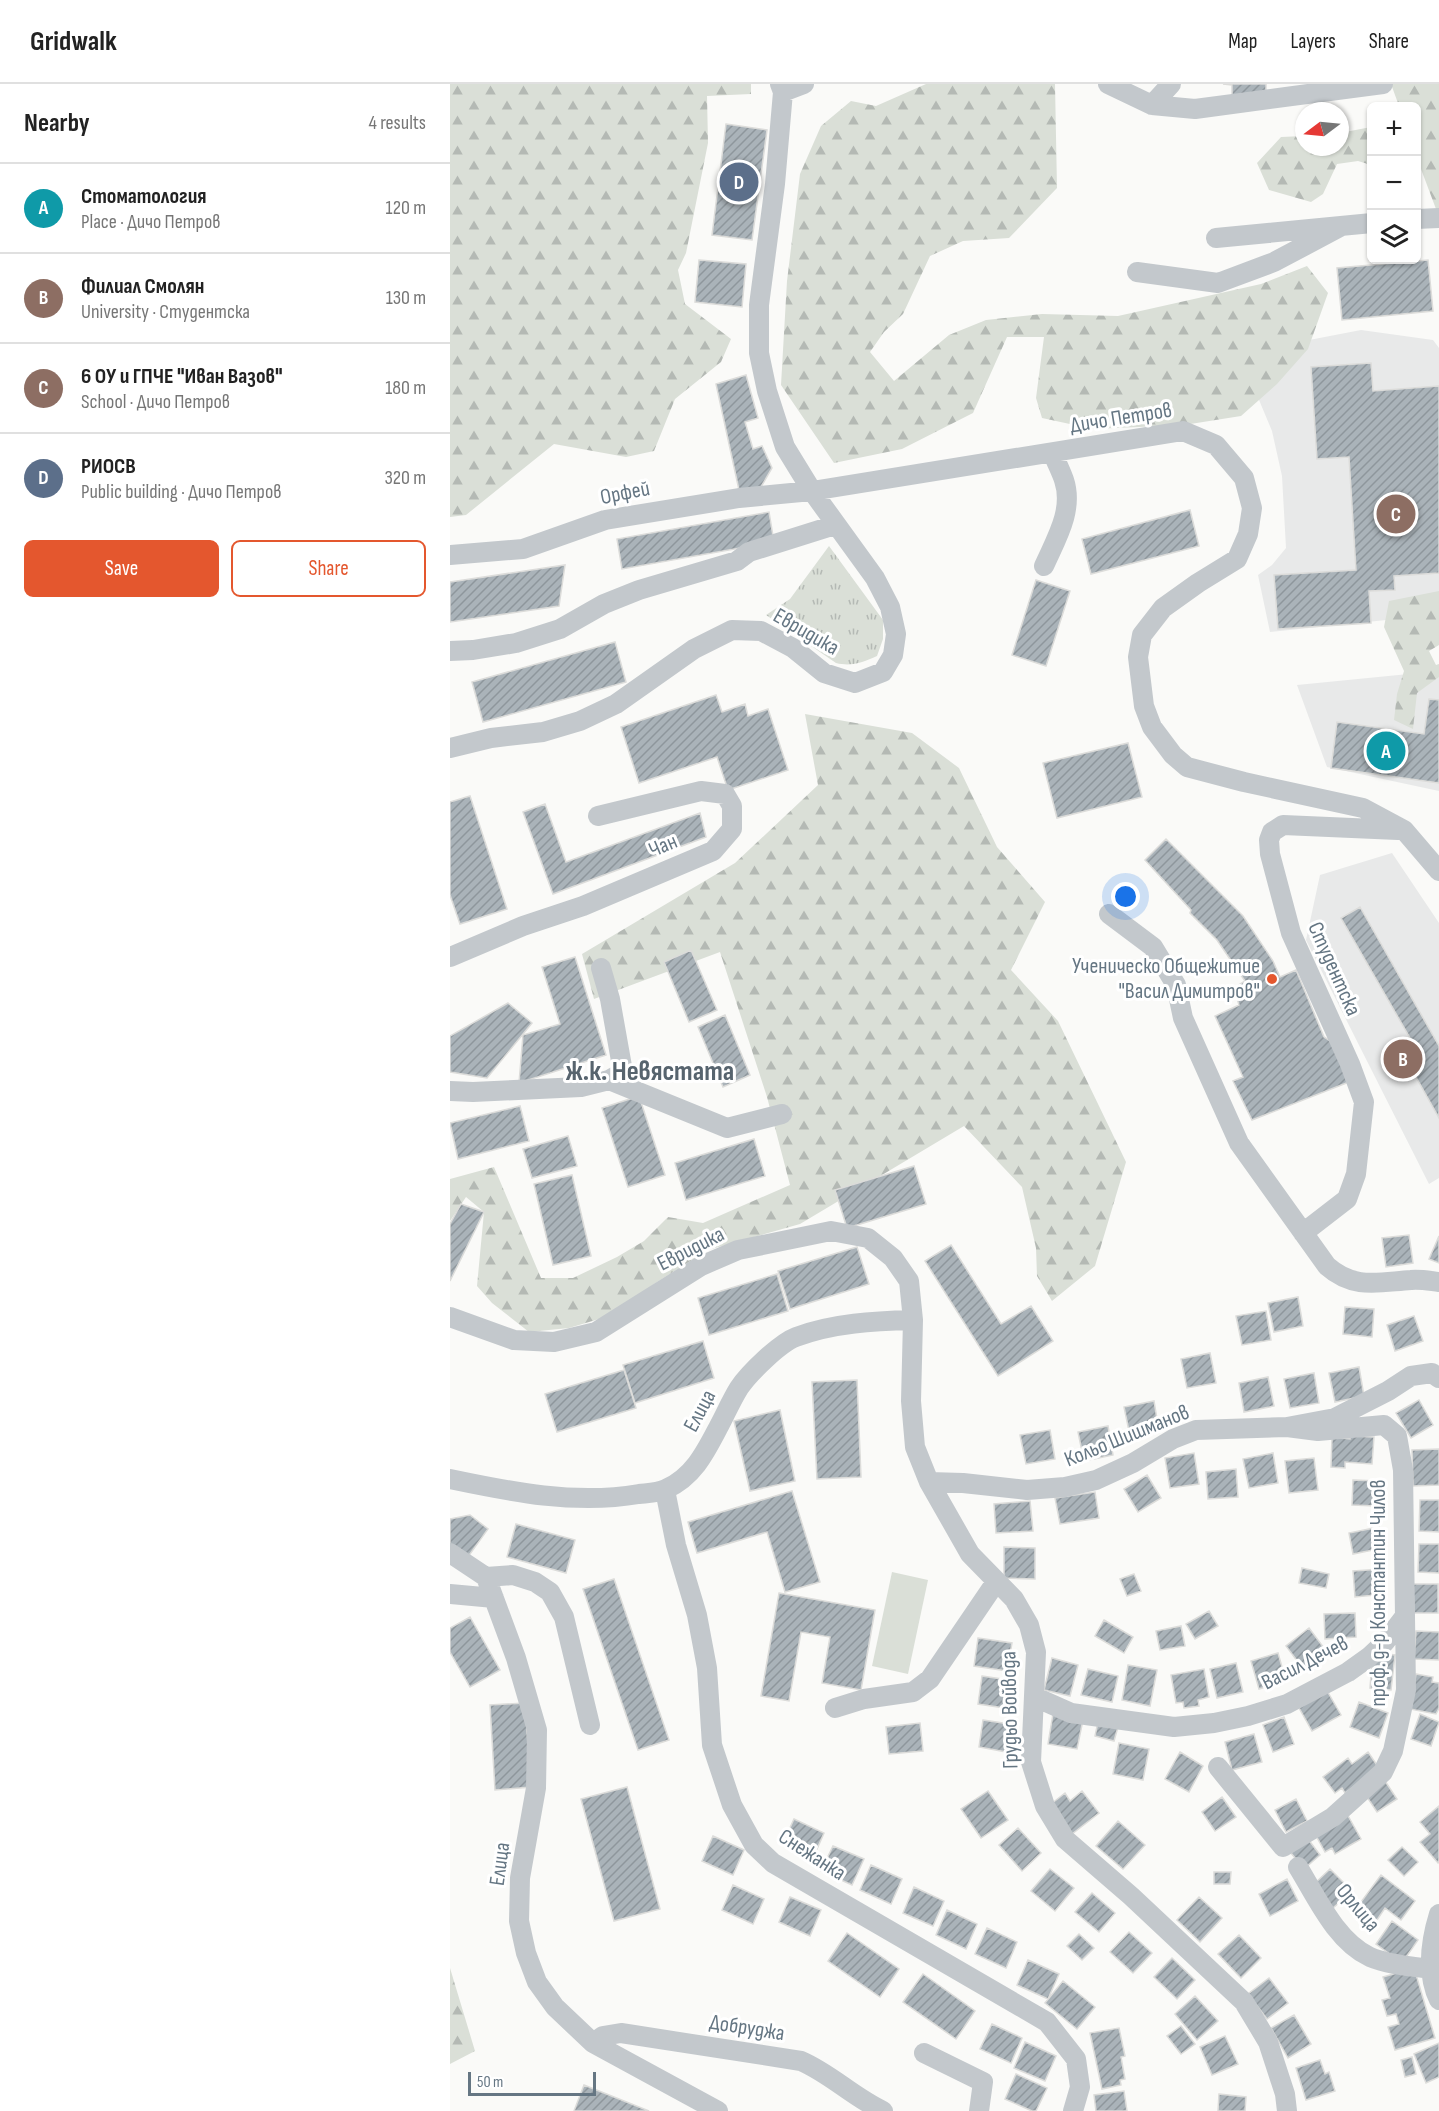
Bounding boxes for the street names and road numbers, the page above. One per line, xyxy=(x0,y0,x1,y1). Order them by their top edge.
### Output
street label: Дичо Петров xyxy=(1068,397,1174,439)
street label: Орфей xyxy=(598,475,652,511)
street label: Евридика xyxy=(768,602,844,662)
street label: Чан xyxy=(645,828,681,864)
street label: Студентска xyxy=(1301,918,1367,1020)
street label: Евридика xyxy=(653,1221,729,1277)
street label: Елица xyxy=(678,1385,722,1437)
street label: Кольо Шишманов xyxy=(1061,1399,1193,1473)
street label: проф. д-р Константин Чилов xyxy=(1365,1479,1392,1707)
street label: Васил Дечев xyxy=(1257,1630,1353,1696)
street label: Грудьо Войвода xyxy=(995,1651,1025,1769)
street label: Снежанка xyxy=(773,1823,851,1887)
street label: Елица xyxy=(484,1841,516,1887)
street label: Орлица xyxy=(1330,1878,1386,1938)
street label: Добруджа xyxy=(708,2009,786,2047)

